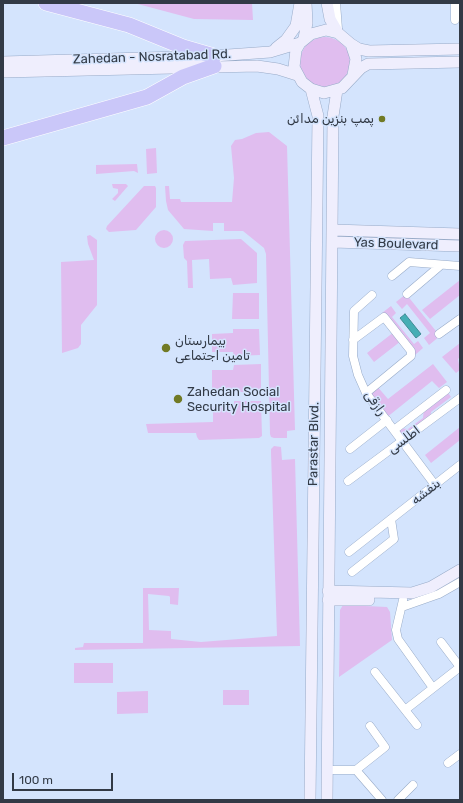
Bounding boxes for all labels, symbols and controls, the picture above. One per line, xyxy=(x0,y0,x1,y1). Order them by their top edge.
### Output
street label: Zahedan - Nosratabad Rd. xyxy=(73,46,231,68)
place label: پمپ بنزین مدائن xyxy=(287,111,374,127)
marker: پمپ بنزین مدائن xyxy=(377,114,387,124)
street label: Yas Boulevard xyxy=(353,235,439,253)
place label: بیمارستان تامین اجتماعی xyxy=(175,333,250,364)
marker: بیمارستان تامین اجتماعی xyxy=(160,342,172,354)
place label: Zahedan Social Security Hospital xyxy=(187,384,291,415)
street label: رازقی xyxy=(361,387,389,419)
marker: Zahedan Social Security Hospital xyxy=(172,393,184,405)
street label: Parastar Blvd. xyxy=(305,402,323,486)
street label: اطلسی xyxy=(385,423,423,457)
street label: بنفشه xyxy=(408,476,444,508)
scale bar xyxy=(14,765,115,791)
text: 100 m xyxy=(19,773,53,787)

